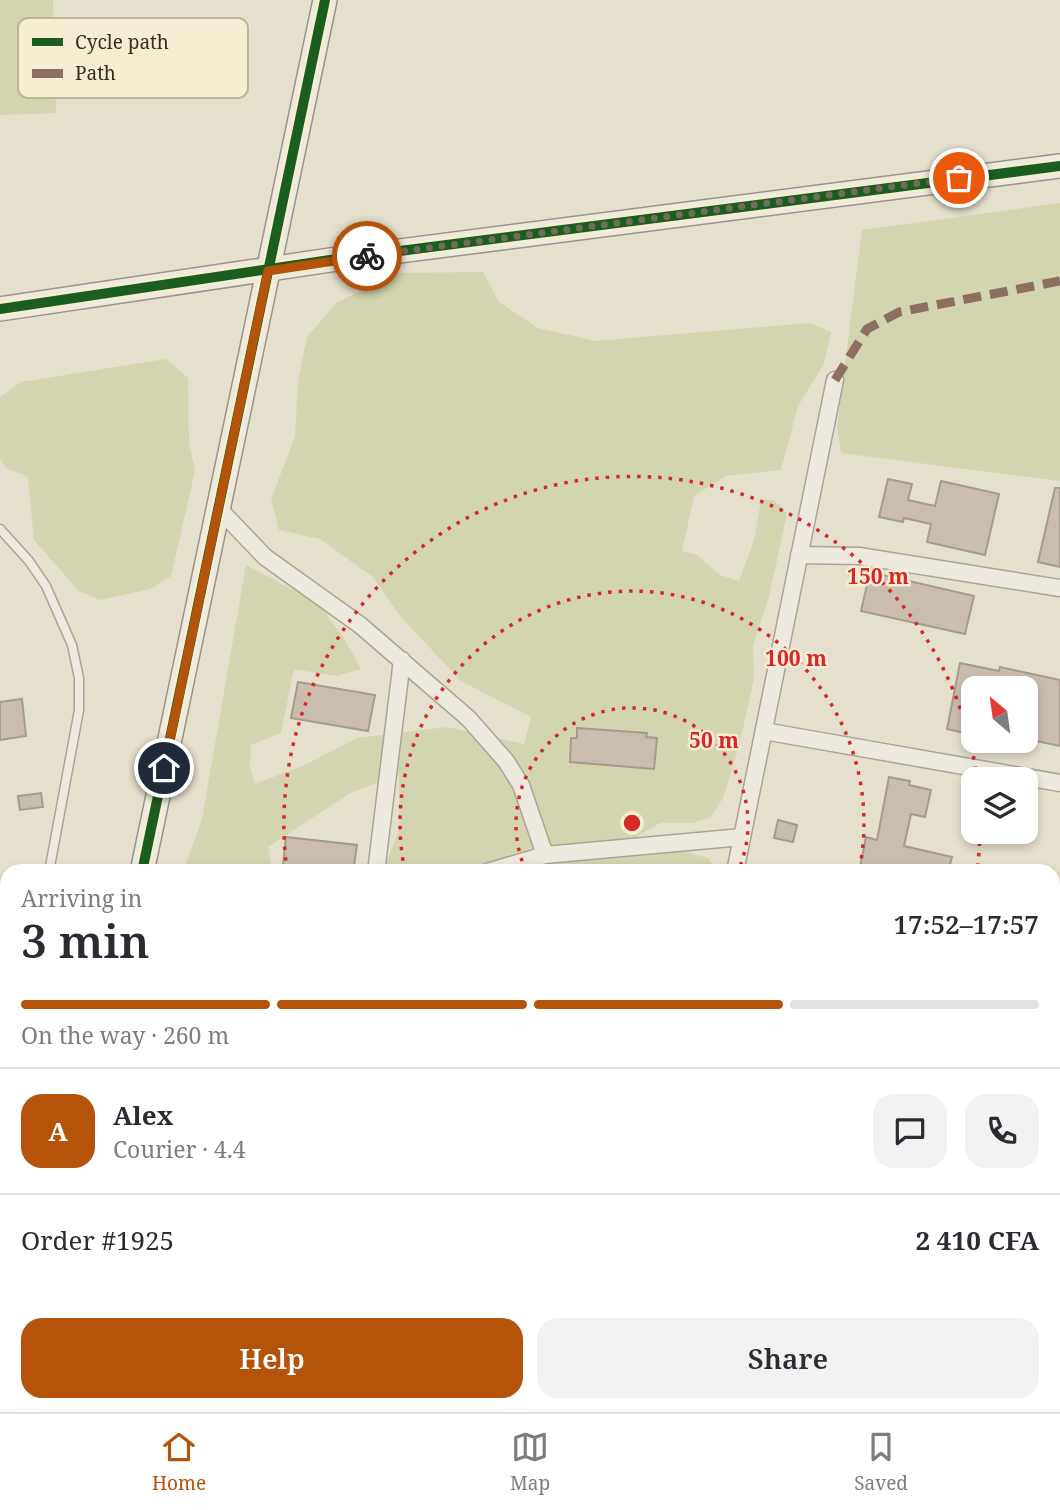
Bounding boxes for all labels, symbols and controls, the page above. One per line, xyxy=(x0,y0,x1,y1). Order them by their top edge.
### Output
legend xyxy=(18,18,248,98)
text: Cycle path xyxy=(75,29,169,55)
text: Path xyxy=(75,60,116,86)
pin xyxy=(929,148,989,208)
icon: bag xyxy=(940,159,978,197)
courier xyxy=(332,221,402,291)
icon: bike xyxy=(348,237,386,275)
text: 150 m xyxy=(847,562,909,590)
text: 100 m xyxy=(765,644,827,672)
north arrow xyxy=(961,676,1038,752)
map controls xyxy=(961,676,1038,844)
text: 50 m xyxy=(689,726,739,754)
pin xyxy=(134,738,194,798)
icon: home xyxy=(145,749,183,787)
button: layers xyxy=(961,767,1038,844)
centre of rings xyxy=(620,811,644,835)
text: Arriving in xyxy=(21,882,142,914)
text: 17:52–17:57 xyxy=(893,906,1039,942)
text: 3 min xyxy=(21,909,149,971)
text: On the way · 260 m xyxy=(21,1019,229,1051)
button: chat xyxy=(873,1094,947,1168)
button: phone xyxy=(965,1094,1039,1168)
text: Alex xyxy=(113,1097,173,1133)
text: A xyxy=(48,1113,68,1149)
text: Courier · 4.4 xyxy=(113,1133,246,1165)
text: Order #1925 xyxy=(21,1222,174,1258)
text: 2 410 CFA xyxy=(915,1222,1039,1258)
button: Help xyxy=(21,1318,523,1398)
button: Share xyxy=(537,1318,1039,1398)
tab: Home xyxy=(152,1428,206,1496)
tab: Map xyxy=(510,1428,550,1496)
tab: Saved xyxy=(854,1428,908,1496)

